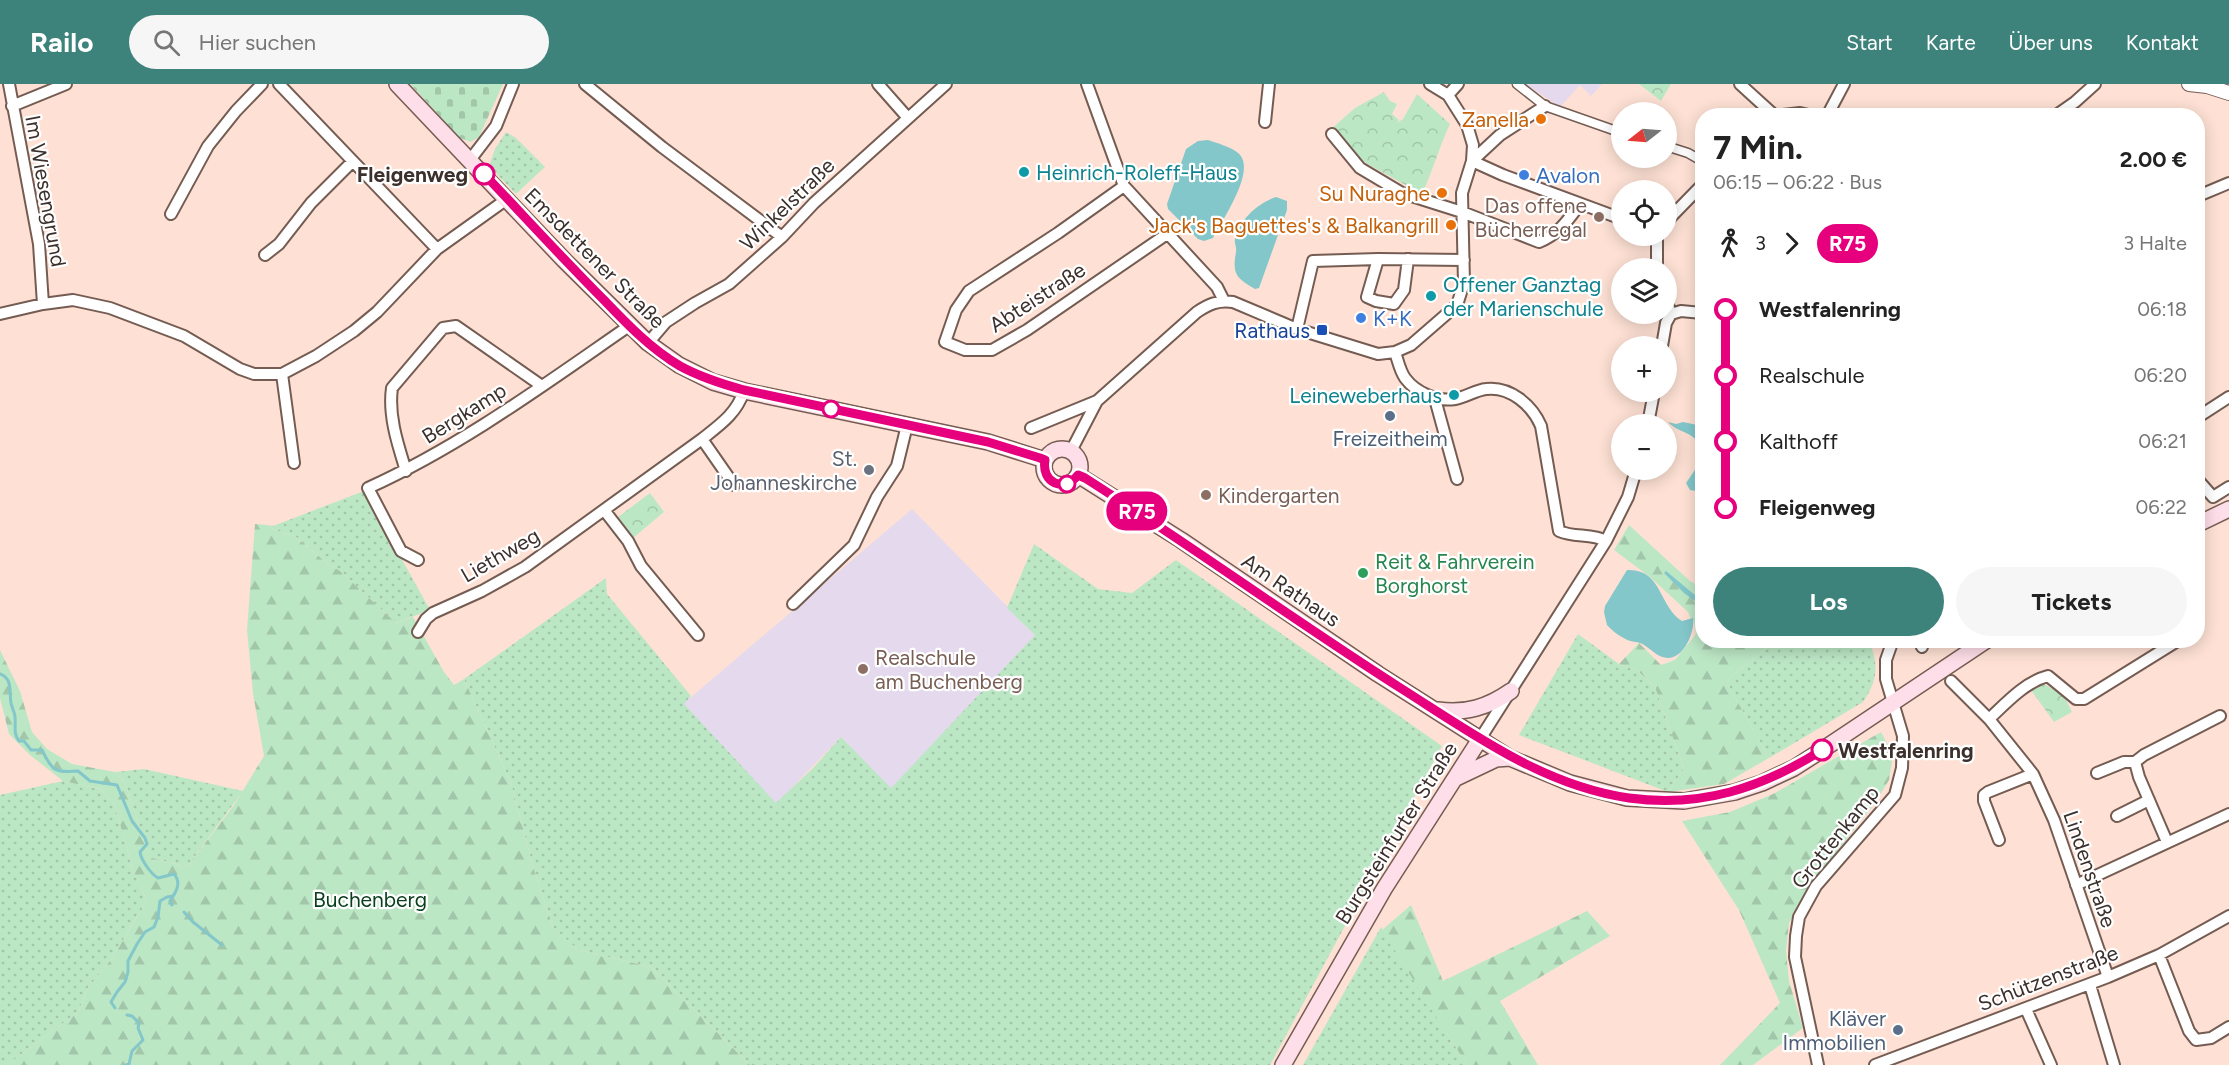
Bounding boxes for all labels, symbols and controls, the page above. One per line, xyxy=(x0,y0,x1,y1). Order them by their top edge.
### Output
search box xyxy=(129,15,549,69)
text: Railo xyxy=(30,25,93,59)
icon: search xyxy=(150,26,183,59)
text: Hier suchen xyxy=(198,29,316,56)
text: Start xyxy=(1846,30,1893,55)
text: Karte xyxy=(1926,30,1976,55)
text: Über uns xyxy=(2009,30,2093,55)
text: Kontakt xyxy=(2126,30,2199,55)
north arrow xyxy=(1611,102,1677,168)
map controls xyxy=(1611,102,1677,480)
place label: Zanella xyxy=(1462,107,1529,132)
marker: Zanella xyxy=(1534,112,1548,126)
street label: Im Wiesengrund xyxy=(20,113,72,269)
text: 7 Min. xyxy=(1713,128,1803,167)
text: 2.00 € xyxy=(2120,146,2187,173)
street label: Winkelstraße xyxy=(735,153,839,255)
place label: Heinrich-Roleff-Haus xyxy=(1036,160,1237,185)
place label: Fleigenweg xyxy=(357,162,468,187)
marker: Fleigenweg xyxy=(473,163,495,185)
place label: Avalon xyxy=(1536,163,1600,188)
marker: Heinrich-Roleff-Haus xyxy=(1017,165,1031,179)
marker: Avalon xyxy=(1517,168,1531,182)
text: 06:15 – 06:22 · Bus xyxy=(1713,170,1882,194)
button: locate xyxy=(1611,180,1677,246)
place label: Su Nuraghe xyxy=(1319,181,1430,206)
street label: Emsdettener Straße xyxy=(519,182,671,334)
marker: Su Nuraghe xyxy=(1435,186,1449,200)
place label: Das offene Bücherregal xyxy=(1475,193,1587,242)
marker: Das offene Bücherregal xyxy=(1592,210,1606,224)
place label: Jack's Baguettes's & Balkangrill xyxy=(1149,213,1439,238)
marker: Jack's Baguettes's & Balkangrill xyxy=(1444,218,1458,232)
icon: walk xyxy=(1713,227,1746,260)
icon: forward xyxy=(1775,227,1808,260)
text: 3 xyxy=(1755,231,1766,255)
text: R75 xyxy=(1829,231,1866,256)
text: 3 Halte xyxy=(2123,231,2187,255)
street label: Abteistraße xyxy=(984,257,1090,337)
button: layers xyxy=(1611,258,1677,324)
place label: Offener Ganztag der Marienschule xyxy=(1443,272,1603,321)
marker: Offener Ganztag der Marienschule xyxy=(1424,289,1438,303)
text: Westfalenring xyxy=(1759,296,1901,323)
text: 06:18 xyxy=(2137,297,2187,321)
place label: K+K xyxy=(1373,306,1412,331)
marker: K+K xyxy=(1354,311,1368,325)
place label: Rathaus xyxy=(1234,318,1310,343)
marker: Rathaus xyxy=(1315,323,1329,337)
button: + xyxy=(1611,336,1677,402)
text: Realschule xyxy=(1759,362,1864,389)
text: 06:20 xyxy=(2134,363,2187,387)
street label: Bergkamp xyxy=(417,377,511,449)
place label: Leineweberhaus xyxy=(1289,383,1442,408)
marker: Leineweberhaus xyxy=(1447,388,1461,402)
unlabelled marker xyxy=(822,400,840,418)
marker: Freizeitheim xyxy=(1383,409,1397,423)
button: − xyxy=(1611,414,1677,480)
place label: Freizeitheim xyxy=(1332,426,1448,451)
text: Kalthoff xyxy=(1759,428,1838,455)
text: 06:21 xyxy=(2138,429,2187,453)
place label: St. Johanneskirche xyxy=(710,446,857,495)
marker: St. Johanneskirche xyxy=(862,463,876,477)
unlabelled marker xyxy=(1058,475,1076,493)
place label: Kindergarten xyxy=(1218,483,1339,508)
marker: Kindergarten xyxy=(1199,488,1213,502)
line badge: R75 xyxy=(1102,492,1172,530)
text: Fleigenweg xyxy=(1759,494,1876,521)
text: 06:22 xyxy=(2135,495,2187,519)
text: R75 xyxy=(1118,499,1156,524)
street label: Liethweg xyxy=(456,522,544,588)
street label: Am Rathaus xyxy=(1237,548,1345,632)
place label: Reit & Fahrverein Borghorst xyxy=(1375,549,1534,598)
marker: Reit & Fahrverein Borghorst xyxy=(1356,566,1370,580)
button: Los xyxy=(1713,567,1944,636)
button: Tickets xyxy=(1956,567,2187,636)
place label: Realschule am Buchenberg xyxy=(875,645,1023,694)
marker: Realschule am Buchenberg xyxy=(856,662,870,676)
street label: Burgsteinfurter Straße xyxy=(1330,737,1462,929)
place label: Westfalenring xyxy=(1838,738,1974,763)
marker: Westfalenring xyxy=(1811,739,1833,761)
street label: Grottenkamp xyxy=(1786,780,1884,894)
street label: Lindenstraße xyxy=(2058,807,2122,931)
park label: Buchenberg xyxy=(313,887,427,912)
street label: Schützenstraße xyxy=(1974,940,2122,1016)
place label: Kläver Immobilien xyxy=(1783,1006,1886,1055)
marker: Kläver Immobilien xyxy=(1891,1023,1905,1037)

